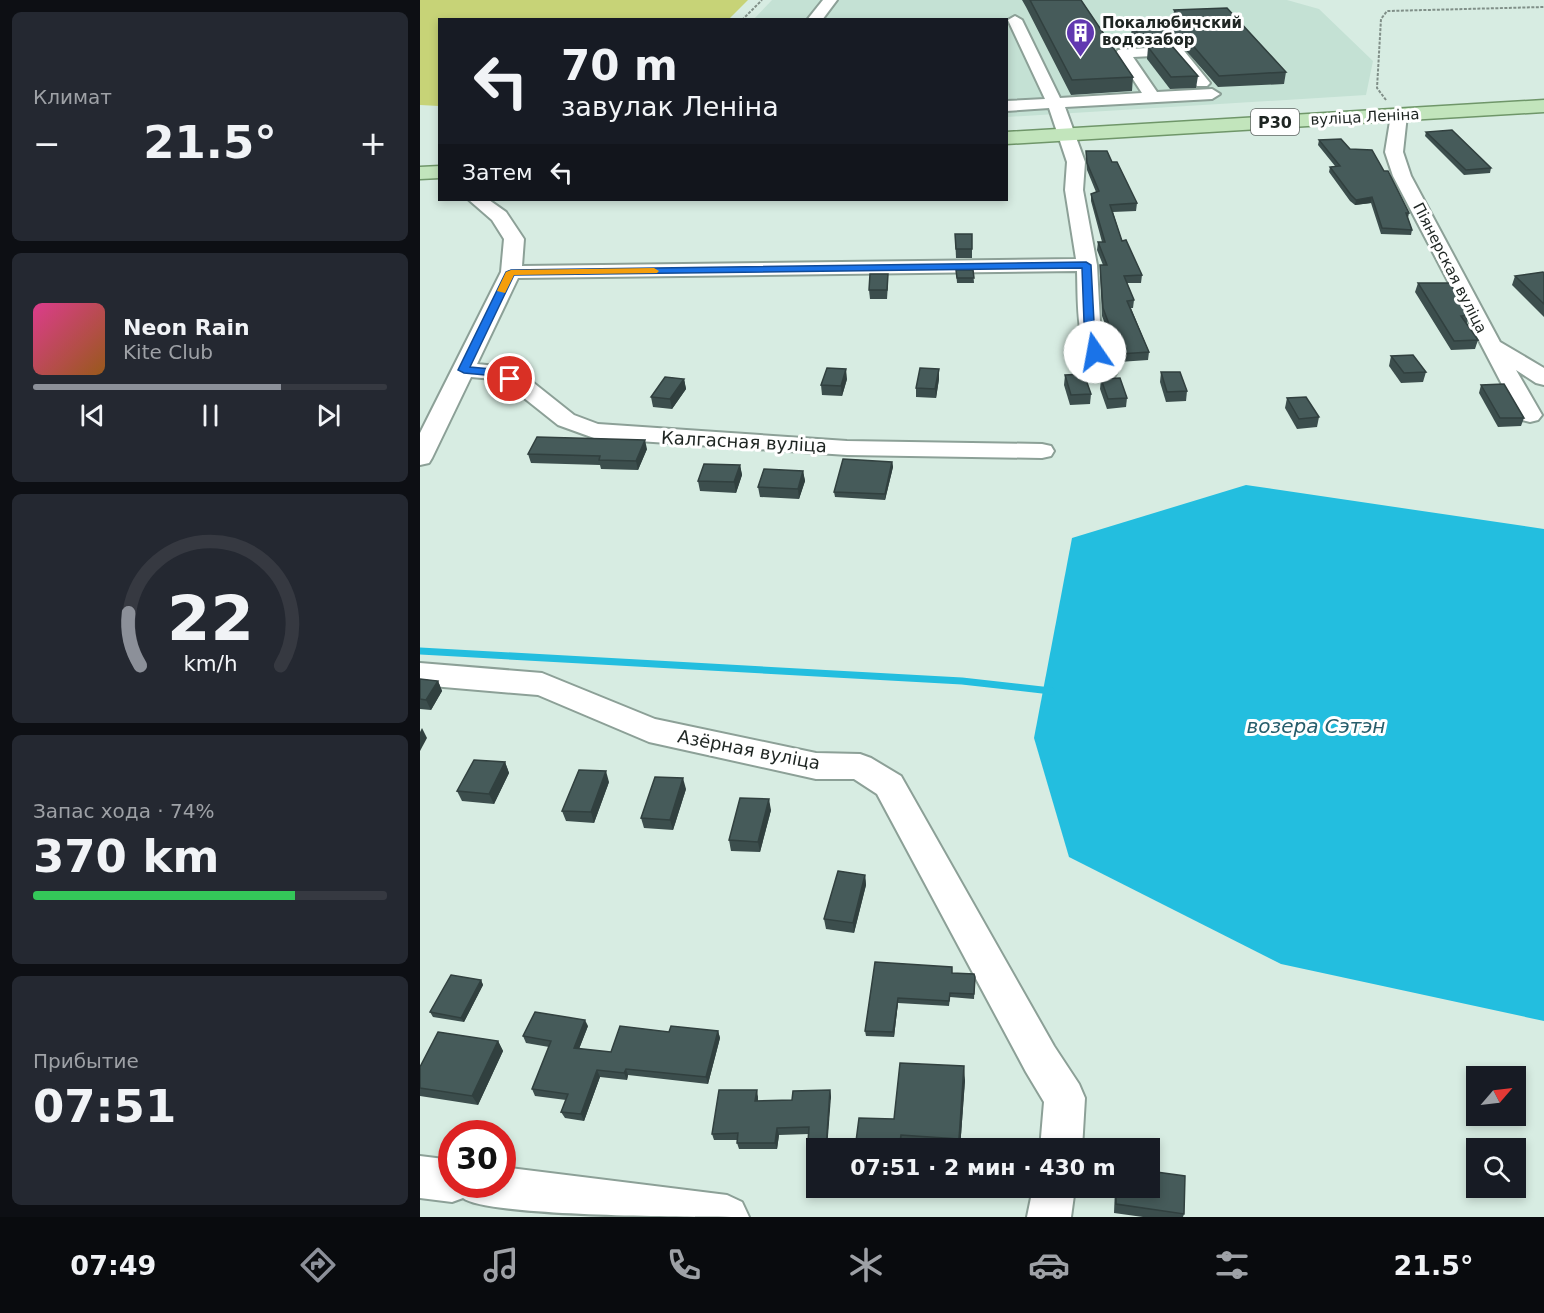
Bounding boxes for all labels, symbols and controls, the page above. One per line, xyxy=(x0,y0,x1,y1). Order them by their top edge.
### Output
place label: Покалюбичский водозабор xyxy=(1102,14,1242,49)
building icon: Покалюбичский водозабор xyxy=(1065,16,1097,58)
text: 70 m xyxy=(561,41,678,90)
icon: left xyxy=(462,42,540,120)
text: Климат xyxy=(33,85,112,109)
text: завулак Леніна xyxy=(561,91,779,122)
street label: вуліца Леніна xyxy=(1310,105,1420,129)
road number: Р30 xyxy=(1251,109,1299,135)
text: 21.5° xyxy=(143,116,277,169)
text: − xyxy=(33,124,61,163)
text: + xyxy=(359,124,387,163)
icon: left xyxy=(545,156,578,189)
text: Затем xyxy=(462,160,533,185)
street label: Піянерская вуліца xyxy=(1409,200,1491,336)
text: Neon Rain xyxy=(123,315,250,340)
position arrow xyxy=(1063,320,1127,384)
text: Kite Club xyxy=(123,340,213,364)
pin xyxy=(484,353,535,404)
icon: arrive xyxy=(493,362,526,395)
icon: previous xyxy=(76,399,109,432)
icon: pause xyxy=(194,399,227,432)
icon: next xyxy=(312,399,345,432)
street label: Калгасная вуліца xyxy=(661,427,828,456)
text: 22 xyxy=(167,582,253,655)
text: km/h xyxy=(183,651,237,676)
water label: возера Сэтэн xyxy=(1247,714,1385,738)
street label: Азёрная вуліца xyxy=(676,725,822,774)
text: Запас хода · 74% xyxy=(33,799,214,823)
text: 370 km xyxy=(33,830,219,883)
text: Прибытие xyxy=(33,1049,139,1073)
north arrow xyxy=(1466,1066,1526,1126)
map controls xyxy=(1466,1066,1526,1198)
text: 07:51 xyxy=(33,1080,176,1133)
speed limit sign: 30 xyxy=(438,1120,516,1198)
button: search xyxy=(1466,1138,1526,1198)
text: 07:51 · 2 мин · 430 m xyxy=(850,1155,1116,1180)
icon: directions xyxy=(297,1244,339,1286)
icon: music xyxy=(480,1244,522,1286)
icon: phone xyxy=(663,1244,705,1286)
icon: climate xyxy=(845,1244,887,1286)
icon: car xyxy=(1028,1244,1070,1286)
icon: filters xyxy=(1211,1244,1253,1286)
text: 07:49 xyxy=(70,1250,156,1281)
text: 21.5° xyxy=(1393,1250,1474,1281)

